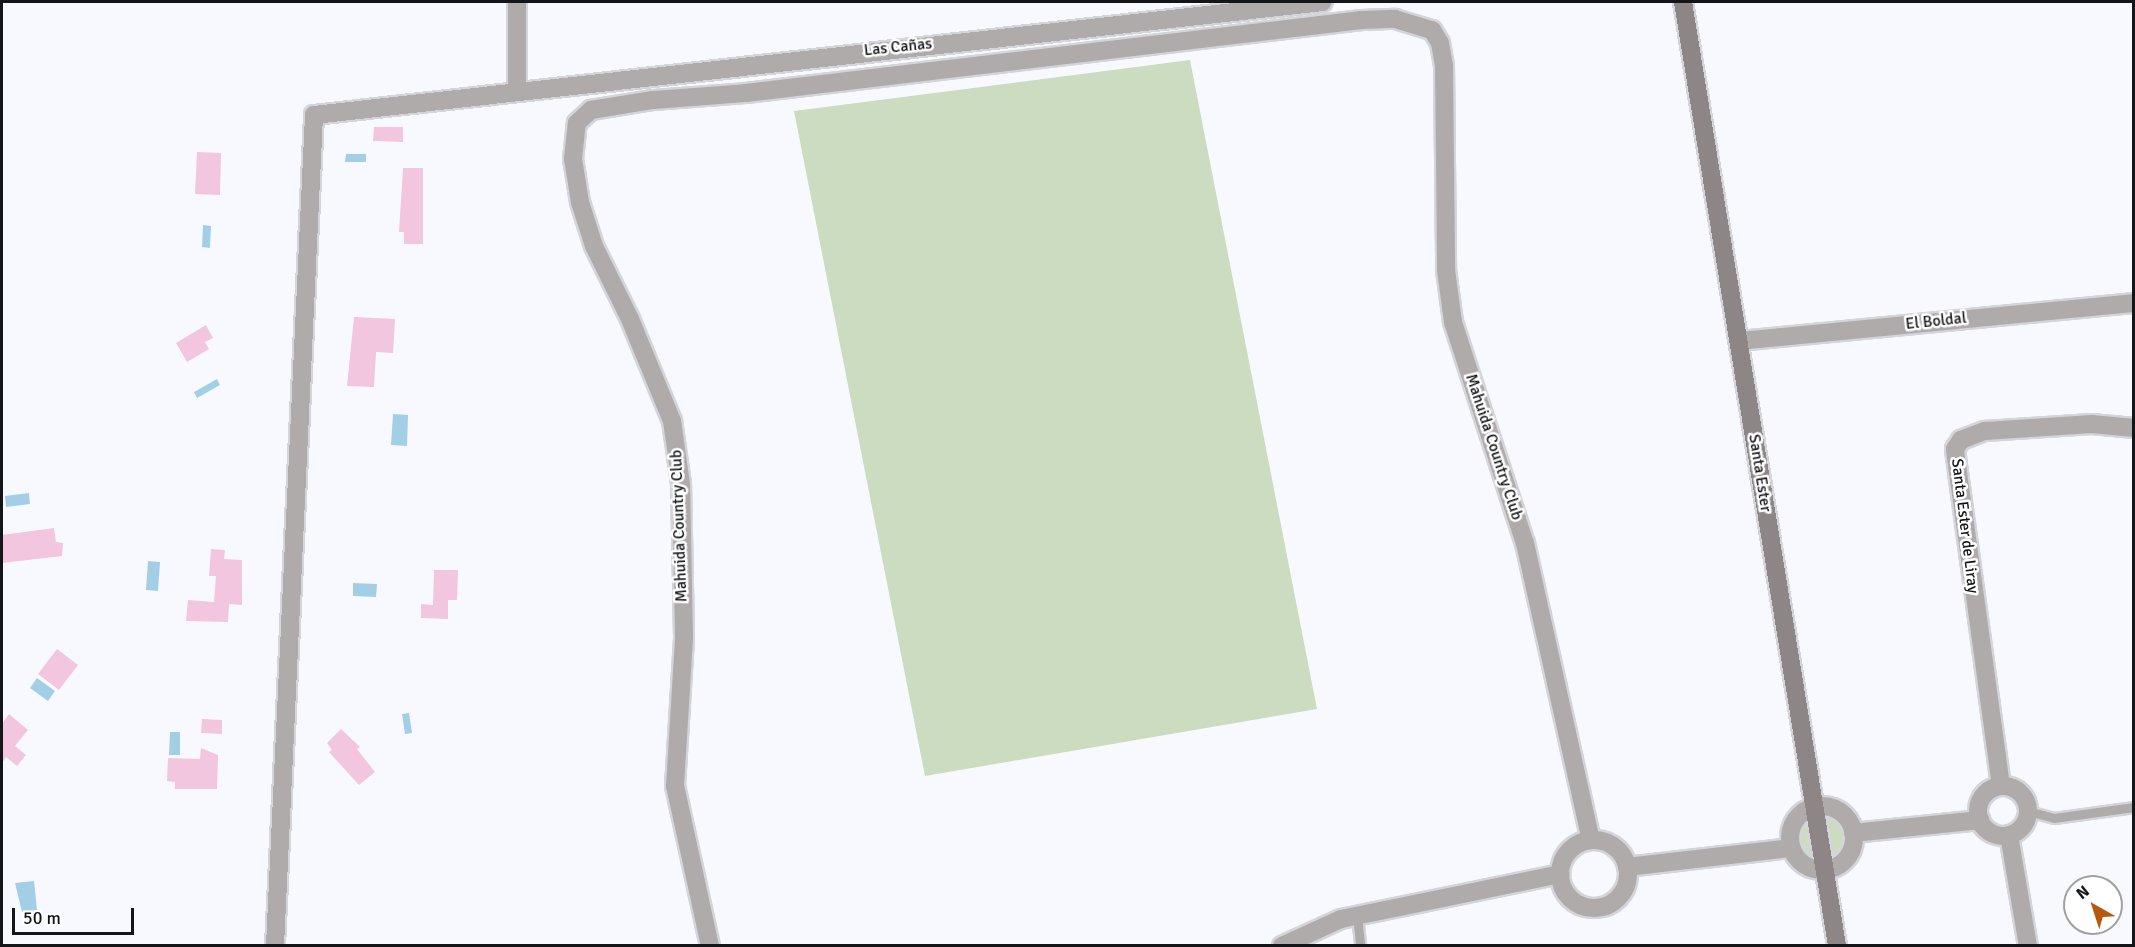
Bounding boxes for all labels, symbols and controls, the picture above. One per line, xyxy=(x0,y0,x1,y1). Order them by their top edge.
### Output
street label: Las Cañas xyxy=(863,34,933,60)
street label: El Boldal xyxy=(1905,308,1967,334)
street label: Mahuida Country Club xyxy=(1461,372,1527,522)
street label: Santa Ester xyxy=(1744,433,1776,513)
street label: Mahuida Country Club xyxy=(667,449,691,603)
street label: Santa Ester de Liray xyxy=(1947,458,1983,594)
north arrow xyxy=(2063,875,2123,935)
text: N xyxy=(2072,881,2094,904)
scale bar xyxy=(15,896,136,934)
text: 50 m xyxy=(23,907,61,929)

